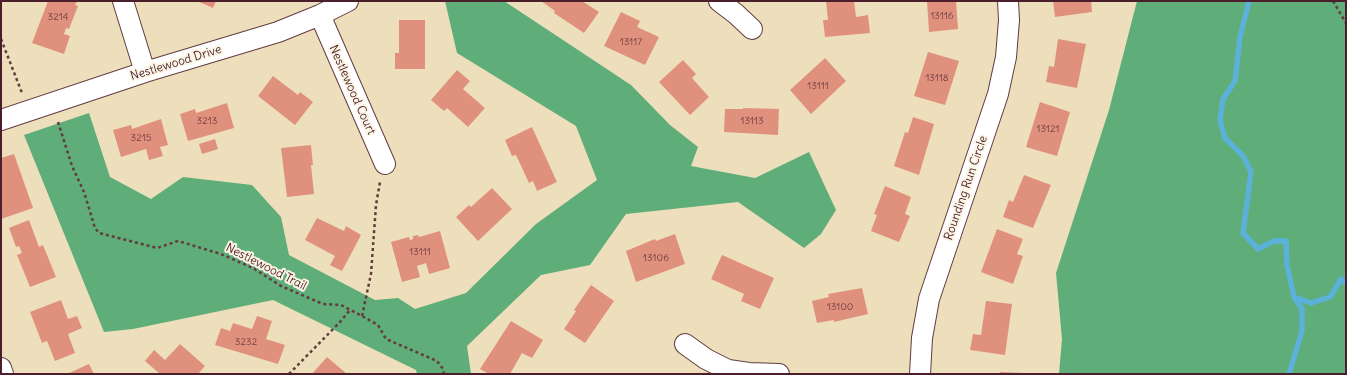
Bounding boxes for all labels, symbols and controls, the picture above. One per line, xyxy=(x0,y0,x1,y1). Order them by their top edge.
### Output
house number: 13116 xyxy=(930,10,954,22)
house number: 3214 xyxy=(48,11,68,23)
house number: 13117 xyxy=(620,36,642,48)
street label: Nestlewood Drive xyxy=(129,42,223,84)
street label: Nestlewood Court xyxy=(326,43,378,137)
house number: 13118 xyxy=(925,72,949,84)
house number: 13111 xyxy=(807,80,829,92)
house number: 3213 xyxy=(197,115,217,127)
house number: 13113 xyxy=(740,115,764,127)
house number: 13121 xyxy=(1037,123,1059,135)
house number: 3215 xyxy=(131,132,151,144)
street label: Rounding Run Circle xyxy=(941,134,991,242)
street label: Nestlewood Trail xyxy=(223,240,309,294)
house number: 13111 xyxy=(409,246,431,258)
house number: 13106 xyxy=(643,252,669,264)
house number: 13100 xyxy=(827,301,853,313)
house number: 3232 xyxy=(235,336,257,348)

